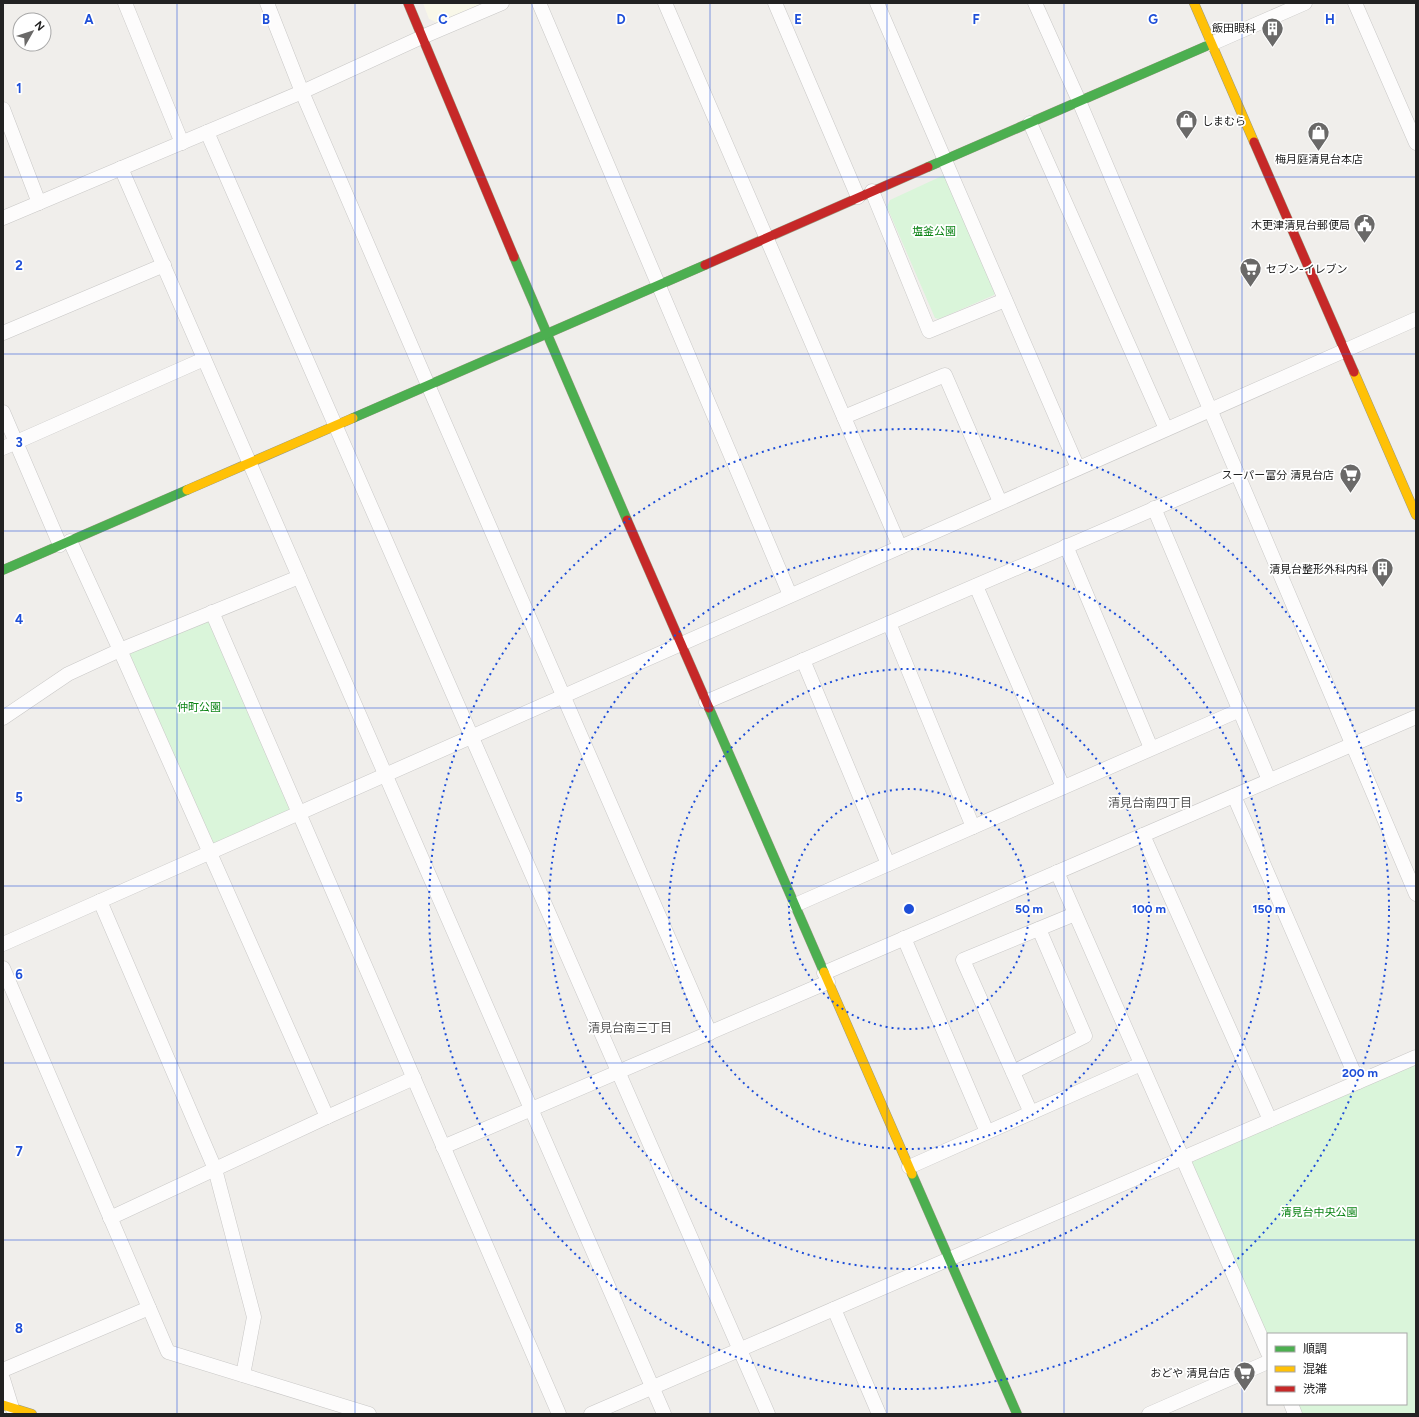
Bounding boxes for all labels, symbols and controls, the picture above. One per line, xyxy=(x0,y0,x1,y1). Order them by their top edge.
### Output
north arrow xyxy=(12,12,52,52)
text: A xyxy=(84,12,94,27)
text: B xyxy=(262,12,270,27)
text: C xyxy=(438,12,448,27)
text: D xyxy=(616,12,626,27)
text: E xyxy=(794,12,802,27)
text: F xyxy=(972,12,980,27)
text: G xyxy=(1148,12,1158,27)
text: H xyxy=(1325,12,1335,27)
building icon: 飯田眼科 xyxy=(1259,15,1285,48)
text: N xyxy=(32,19,47,33)
place label: 飯田眼科 xyxy=(1212,22,1256,35)
text: 1 xyxy=(16,81,22,96)
shop icon: しまむら xyxy=(1173,108,1199,141)
place label: しまむら xyxy=(1202,115,1246,128)
shop icon: 梅月庭清見台本店 xyxy=(1306,120,1332,153)
place label: 梅月庭清見台本店 xyxy=(1275,153,1363,166)
public building icon: 木更津清見台郵便局 xyxy=(1352,212,1378,245)
place label: 木更津清見台郵便局 xyxy=(1251,219,1350,232)
park label: 塩釜公園 xyxy=(912,225,956,238)
supermarket icon: セブン-イレブン xyxy=(1237,256,1263,289)
text: 2 xyxy=(15,258,23,273)
place label: セブン-イレブン xyxy=(1266,263,1348,276)
text: 3 xyxy=(15,435,23,450)
supermarket icon: スーパー富分 清見台店 xyxy=(1337,462,1363,495)
place label: スーパー富分 清見台店 xyxy=(1221,469,1334,482)
building icon: 清見台整形外科内科 xyxy=(1370,556,1396,589)
place label: 清見台整形外科内科 xyxy=(1269,563,1368,576)
text: 4 xyxy=(15,612,23,627)
park label: 仲町公園 xyxy=(177,701,221,714)
text: 5 xyxy=(15,790,23,805)
district label: 清見台南四丁目 xyxy=(1108,796,1192,810)
centre of rings xyxy=(902,902,916,916)
text: 50 m xyxy=(1015,902,1043,916)
text: 100 m xyxy=(1132,902,1166,916)
text: 150 m xyxy=(1252,902,1286,916)
text: 6 xyxy=(15,967,23,982)
district label: 清見台南三丁目 xyxy=(588,1021,672,1035)
text: 200 m xyxy=(1342,1066,1378,1080)
text: 7 xyxy=(15,1144,23,1159)
park label: 清見台中央公園 xyxy=(1281,1206,1358,1219)
text: 8 xyxy=(15,1321,23,1336)
legend xyxy=(1267,1333,1407,1405)
text: 順調 xyxy=(1303,1342,1327,1356)
supermarket icon: おどや 清見台店 xyxy=(1232,1360,1258,1393)
text: 混雑 xyxy=(1303,1362,1327,1376)
place label: おどや 清見台店 xyxy=(1150,1367,1230,1380)
text: 渋滞 xyxy=(1303,1382,1327,1396)

